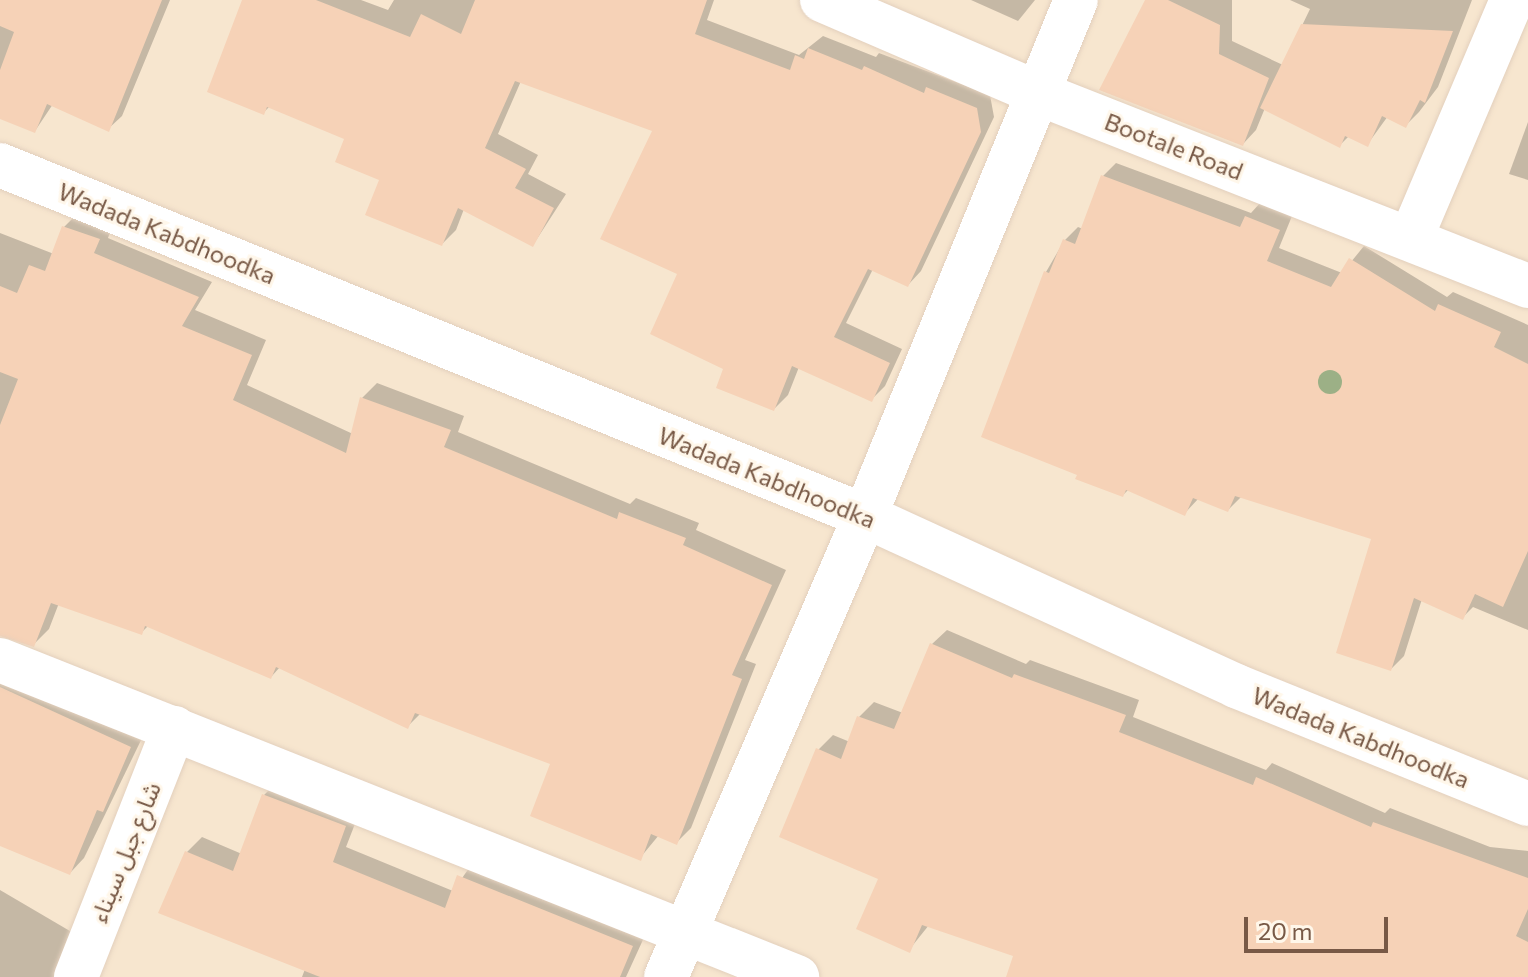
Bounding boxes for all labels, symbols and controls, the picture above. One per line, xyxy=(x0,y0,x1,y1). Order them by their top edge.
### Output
street label: Bootale Road xyxy=(1101,106,1247,186)
street label: Wadada Kabdhoodka xyxy=(54,176,280,290)
street label: Wadada Kabdhoodka xyxy=(654,420,880,534)
street label: Wadada Kabdhoodka xyxy=(1248,680,1474,794)
street label: شارع جبل سيناء xyxy=(84,778,166,926)
scale bar xyxy=(1248,901,1392,951)
text: 20 m xyxy=(1258,916,1312,945)

